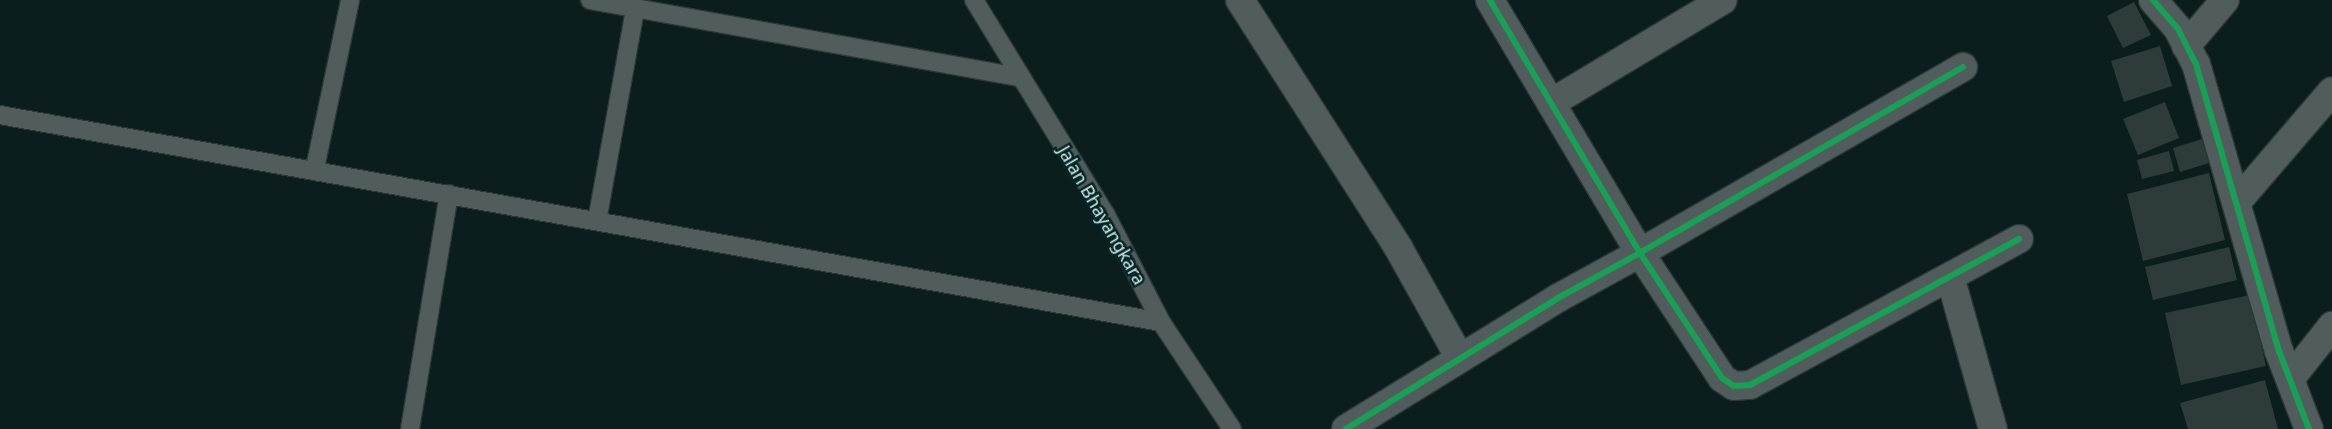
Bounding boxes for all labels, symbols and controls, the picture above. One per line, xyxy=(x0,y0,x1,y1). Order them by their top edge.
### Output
street label: Jalan Bhayangkara xyxy=(1053,142,1151,288)

